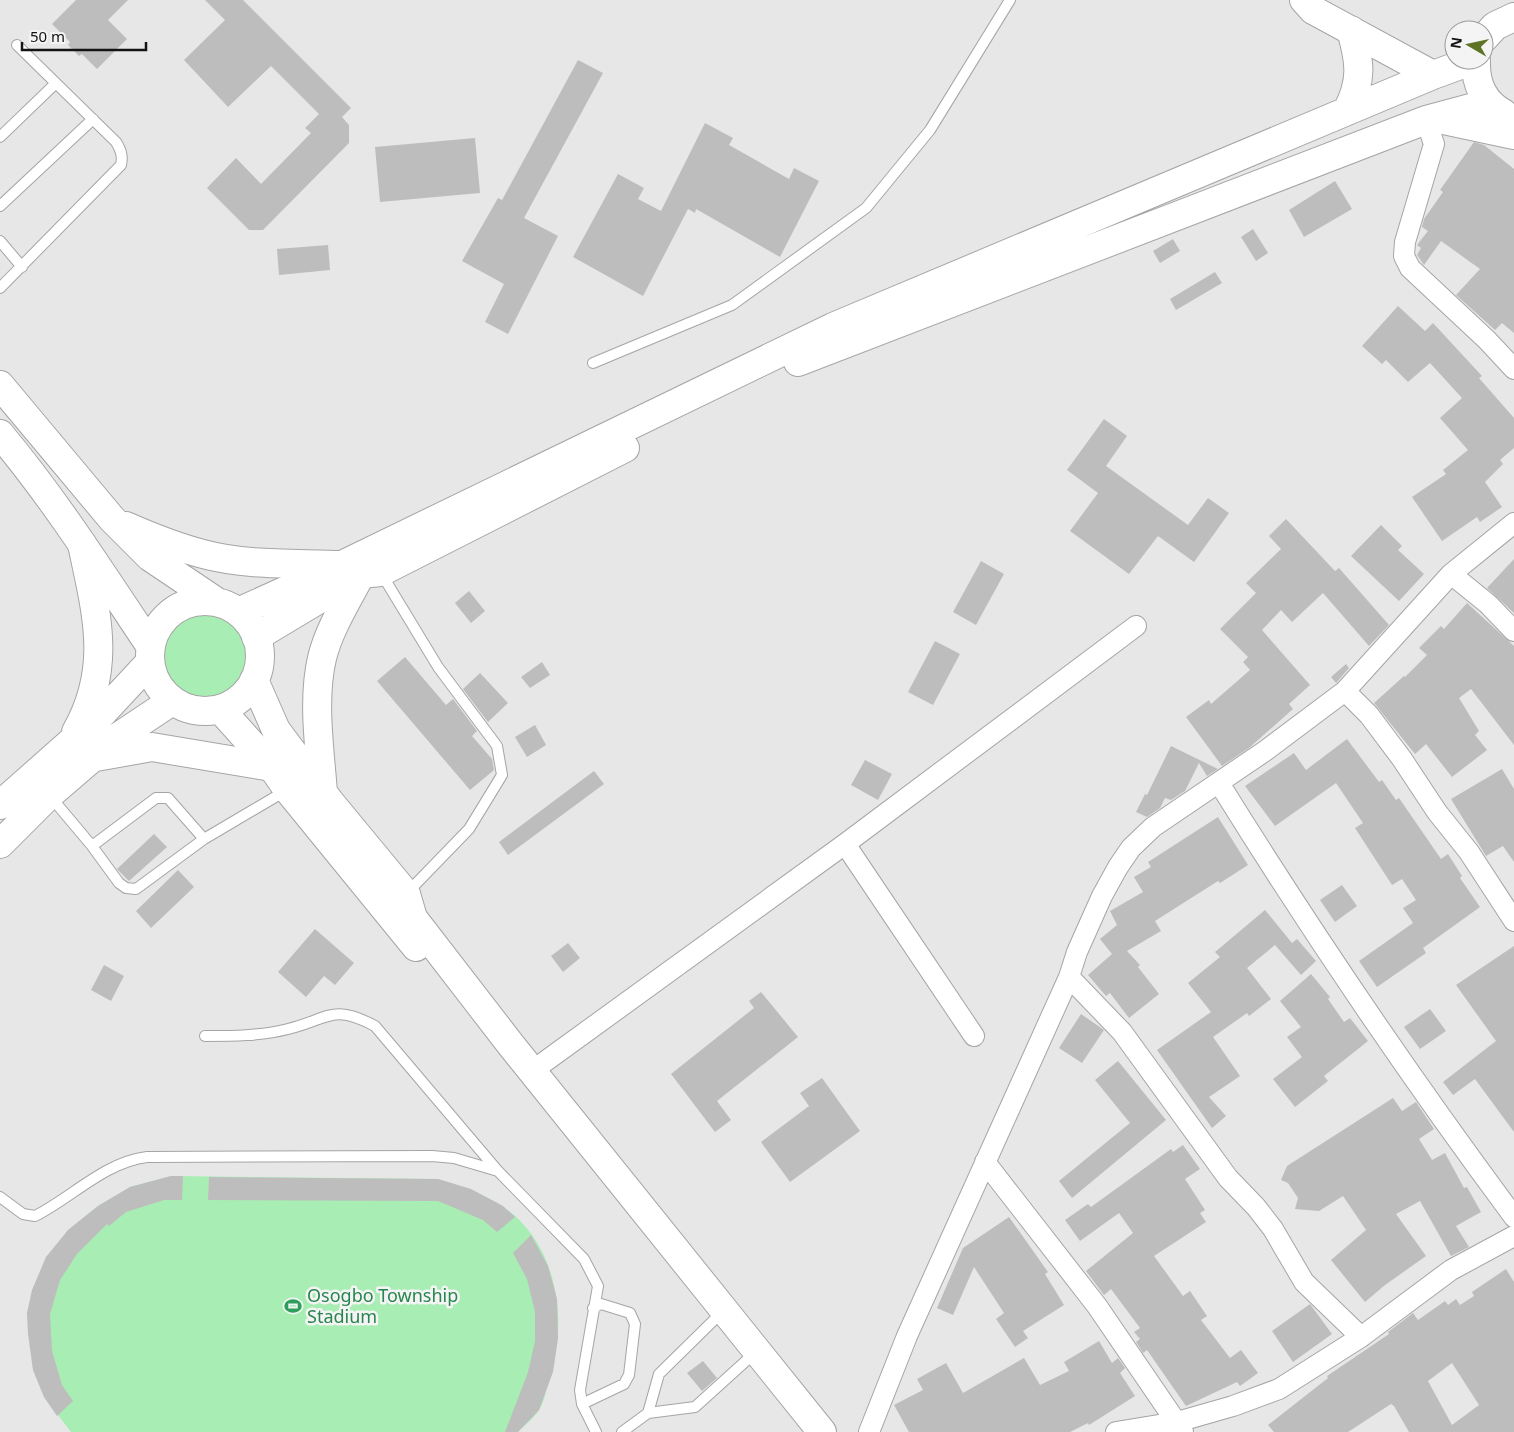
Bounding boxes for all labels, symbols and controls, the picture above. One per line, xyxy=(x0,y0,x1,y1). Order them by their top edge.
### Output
scale bar xyxy=(22,20,146,52)
north arrow xyxy=(1444,20,1494,70)
text: 50 m xyxy=(30,26,65,46)
text: N xyxy=(1445,36,1466,50)
place label: Osogbo Township Stadium xyxy=(307,1283,458,1328)
sports icon: Osogbo Township Stadium xyxy=(283,1296,303,1316)

